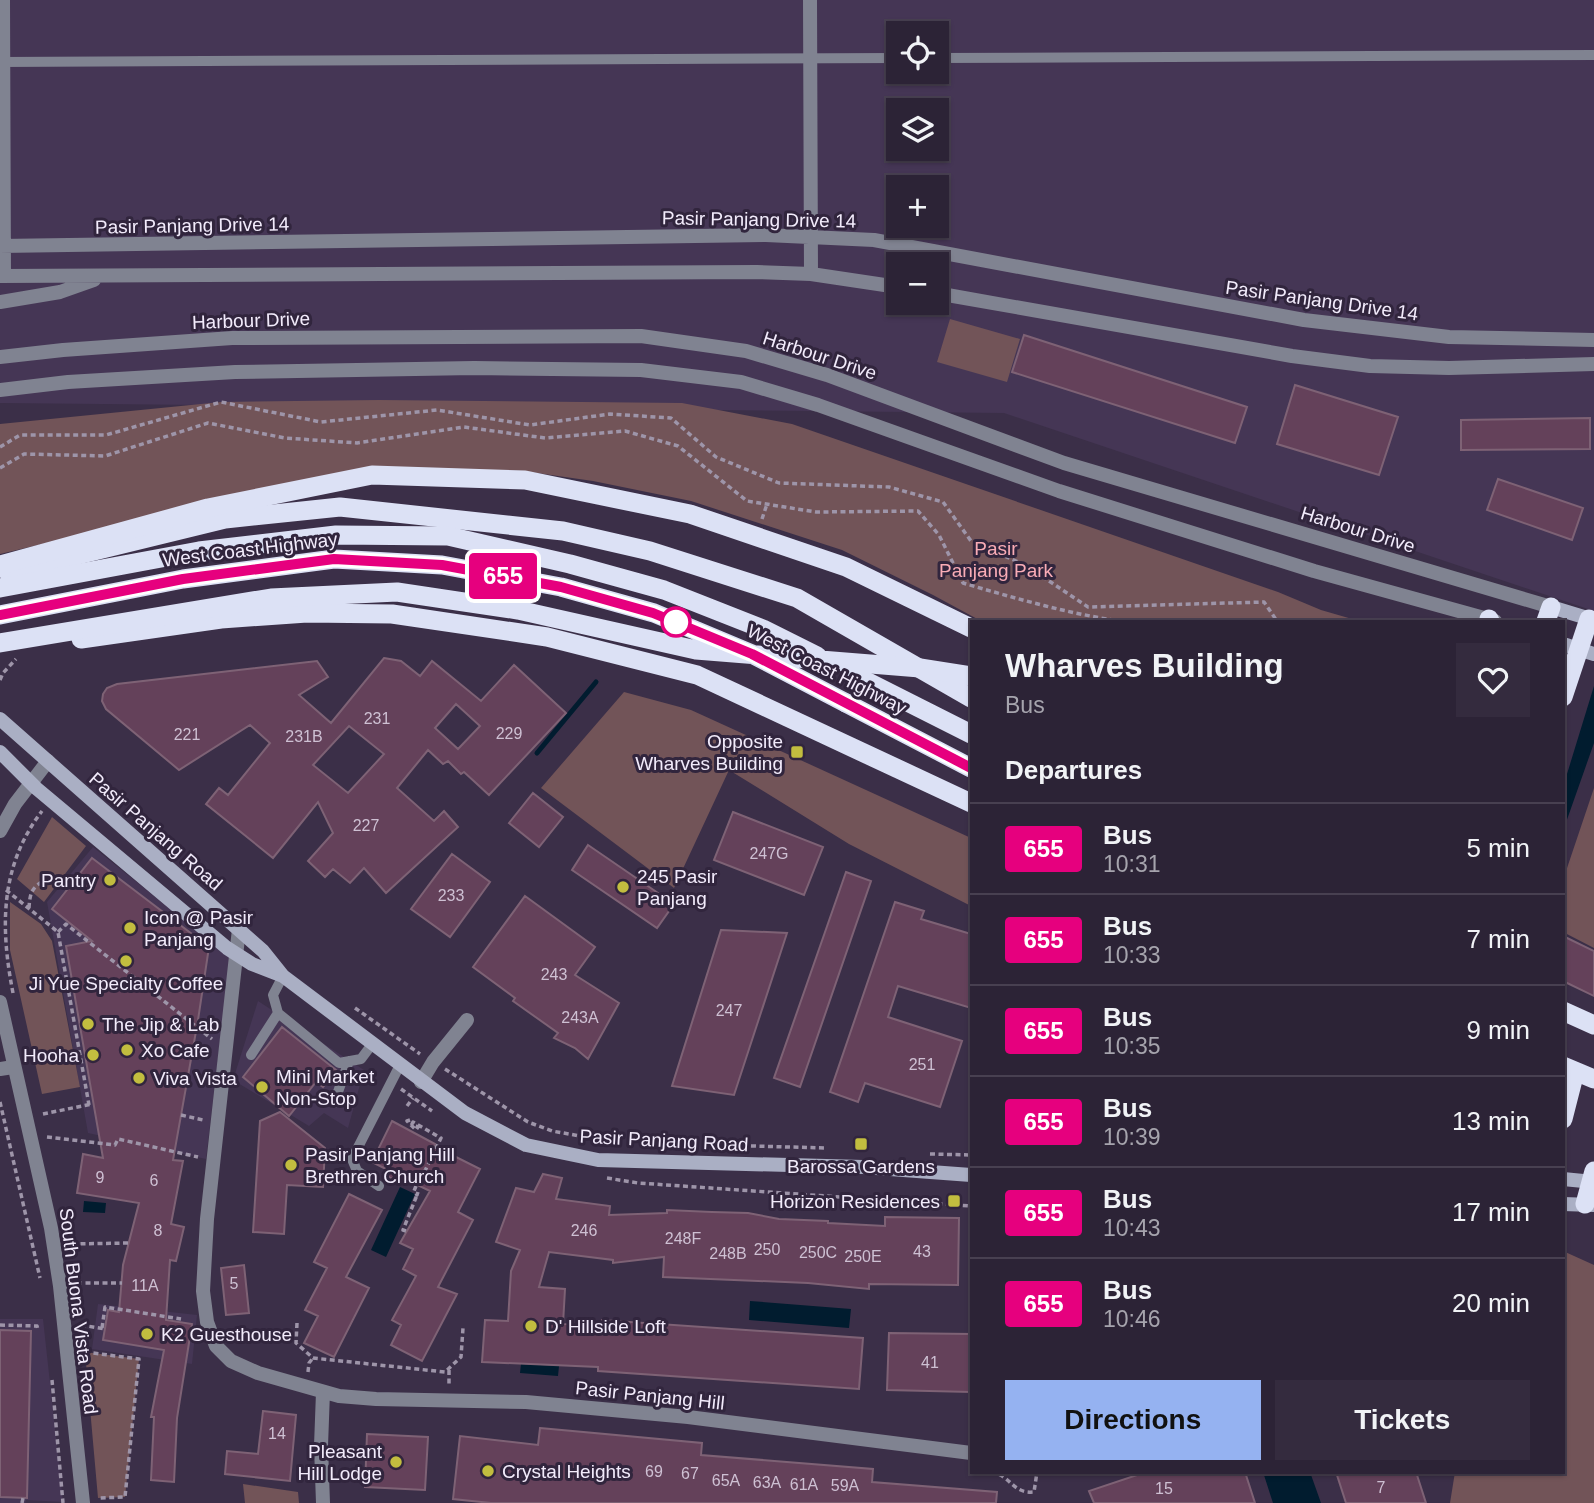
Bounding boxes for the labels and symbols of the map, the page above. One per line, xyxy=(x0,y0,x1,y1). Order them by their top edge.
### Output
street label: Pasir Panjang Drive 14 xyxy=(662,207,857,232)
street label: Pasir Panjang Drive 14 xyxy=(95,213,290,238)
street label: Pasir Panjang Drive 14 xyxy=(1224,277,1420,324)
street label: Harbour Drive xyxy=(192,308,310,333)
street label: Harbour Drive xyxy=(760,327,879,384)
street label: Harbour Drive xyxy=(1298,502,1417,557)
street label: West Coast Highway xyxy=(161,528,339,571)
park label: Pasir Panjang Park xyxy=(939,538,1054,581)
line badge: 655 xyxy=(463,553,543,599)
unlabelled marker xyxy=(661,607,691,637)
street label: West Coast Highway xyxy=(744,620,910,719)
house number: 231 xyxy=(364,710,390,727)
house number: 229 xyxy=(496,725,522,742)
house number: 221 xyxy=(174,726,200,743)
house number: 231B xyxy=(285,728,323,745)
place label: Opposite Wharves Building xyxy=(635,731,783,774)
marker: Opposite Wharves Building xyxy=(789,744,805,760)
street label: Pasir Panjang Road xyxy=(85,768,226,895)
house number: 227 xyxy=(353,817,379,834)
house number: 247G xyxy=(749,845,789,862)
place label: 245 Pasir Panjang xyxy=(637,866,718,909)
place label: Pantry xyxy=(41,870,96,891)
marker: Pantry xyxy=(102,872,118,888)
marker: 245 Pasir Panjang xyxy=(615,879,631,895)
house number: 233 xyxy=(438,887,464,904)
place label: Icon @ Pasir Panjang xyxy=(144,907,254,950)
marker: Icon @ Pasir Panjang xyxy=(122,920,138,936)
marker: Ji Yue Specialty Coffee xyxy=(118,953,134,969)
house number: 243 xyxy=(541,966,567,983)
place label: Ji Yue Specialty Coffee xyxy=(29,973,223,994)
house number: 247 xyxy=(716,1002,742,1019)
house number: 243A xyxy=(561,1009,599,1026)
place label: The Jip & Lab xyxy=(102,1014,219,1035)
marker: The Jip & Lab xyxy=(80,1016,96,1032)
place label: Xo Cafe xyxy=(141,1040,210,1061)
marker: Xo Cafe xyxy=(119,1042,135,1058)
place label: Hooha xyxy=(23,1045,79,1066)
marker: Hooha xyxy=(85,1047,101,1063)
house number: 251 xyxy=(909,1056,935,1073)
place label: Mini Market Non-Stop xyxy=(276,1066,375,1109)
place label: Viva Vista xyxy=(153,1068,237,1089)
marker: Viva Vista xyxy=(131,1070,147,1086)
marker: Mini Market Non-Stop xyxy=(254,1079,270,1095)
street label: Pasir Panjang Road xyxy=(579,1126,749,1155)
marker: Barossa Gardens xyxy=(853,1136,869,1152)
place label: Pasir Panjang Hill Brethren Church xyxy=(305,1144,455,1187)
place label: Barossa Gardens xyxy=(787,1156,935,1177)
marker: Pasir Panjang Hill Brethren Church xyxy=(283,1157,299,1173)
house number: 9 xyxy=(96,1169,105,1186)
house number: 6 xyxy=(150,1172,159,1189)
place label: Horizon Residences xyxy=(770,1191,940,1212)
marker: Horizon Residences xyxy=(946,1193,962,1209)
street label: South Buona Vista Road xyxy=(55,1207,102,1415)
house number: 8 xyxy=(154,1222,163,1239)
house number: 246 xyxy=(571,1222,597,1239)
house number: 248F xyxy=(665,1230,701,1247)
house number: 250 xyxy=(754,1241,780,1258)
house number: 43 xyxy=(913,1243,931,1260)
house number: 250C xyxy=(799,1244,837,1261)
house number: 248B xyxy=(709,1245,747,1262)
house number: 250E xyxy=(844,1248,882,1265)
house number: 5 xyxy=(230,1275,239,1292)
house number: 11A xyxy=(131,1277,159,1294)
place label: D' Hillside Loft xyxy=(545,1316,667,1337)
marker: D' Hillside Loft xyxy=(523,1318,539,1334)
place label: K2 Guesthouse xyxy=(161,1324,292,1345)
marker: K2 Guesthouse xyxy=(139,1326,155,1342)
house number: 41 xyxy=(921,1354,939,1371)
street label: Pasir Panjang Hill xyxy=(574,1377,726,1414)
house number: 14 xyxy=(268,1425,286,1442)
place label: Pleasant Hill Lodge xyxy=(298,1441,383,1484)
marker: Pleasant Hill Lodge xyxy=(388,1454,404,1470)
place label: Crystal Heights xyxy=(502,1461,631,1482)
marker: Crystal Heights xyxy=(480,1463,496,1479)
house number: 69 xyxy=(645,1463,663,1480)
house number: 67 xyxy=(681,1465,699,1482)
house number: 65A xyxy=(712,1472,741,1489)
house number: 63A xyxy=(753,1474,782,1491)
house number: 61A xyxy=(790,1476,819,1493)
house number: 59A xyxy=(831,1477,860,1494)
house number: 7 xyxy=(1377,1479,1386,1496)
house number: 15 xyxy=(1155,1480,1173,1497)

